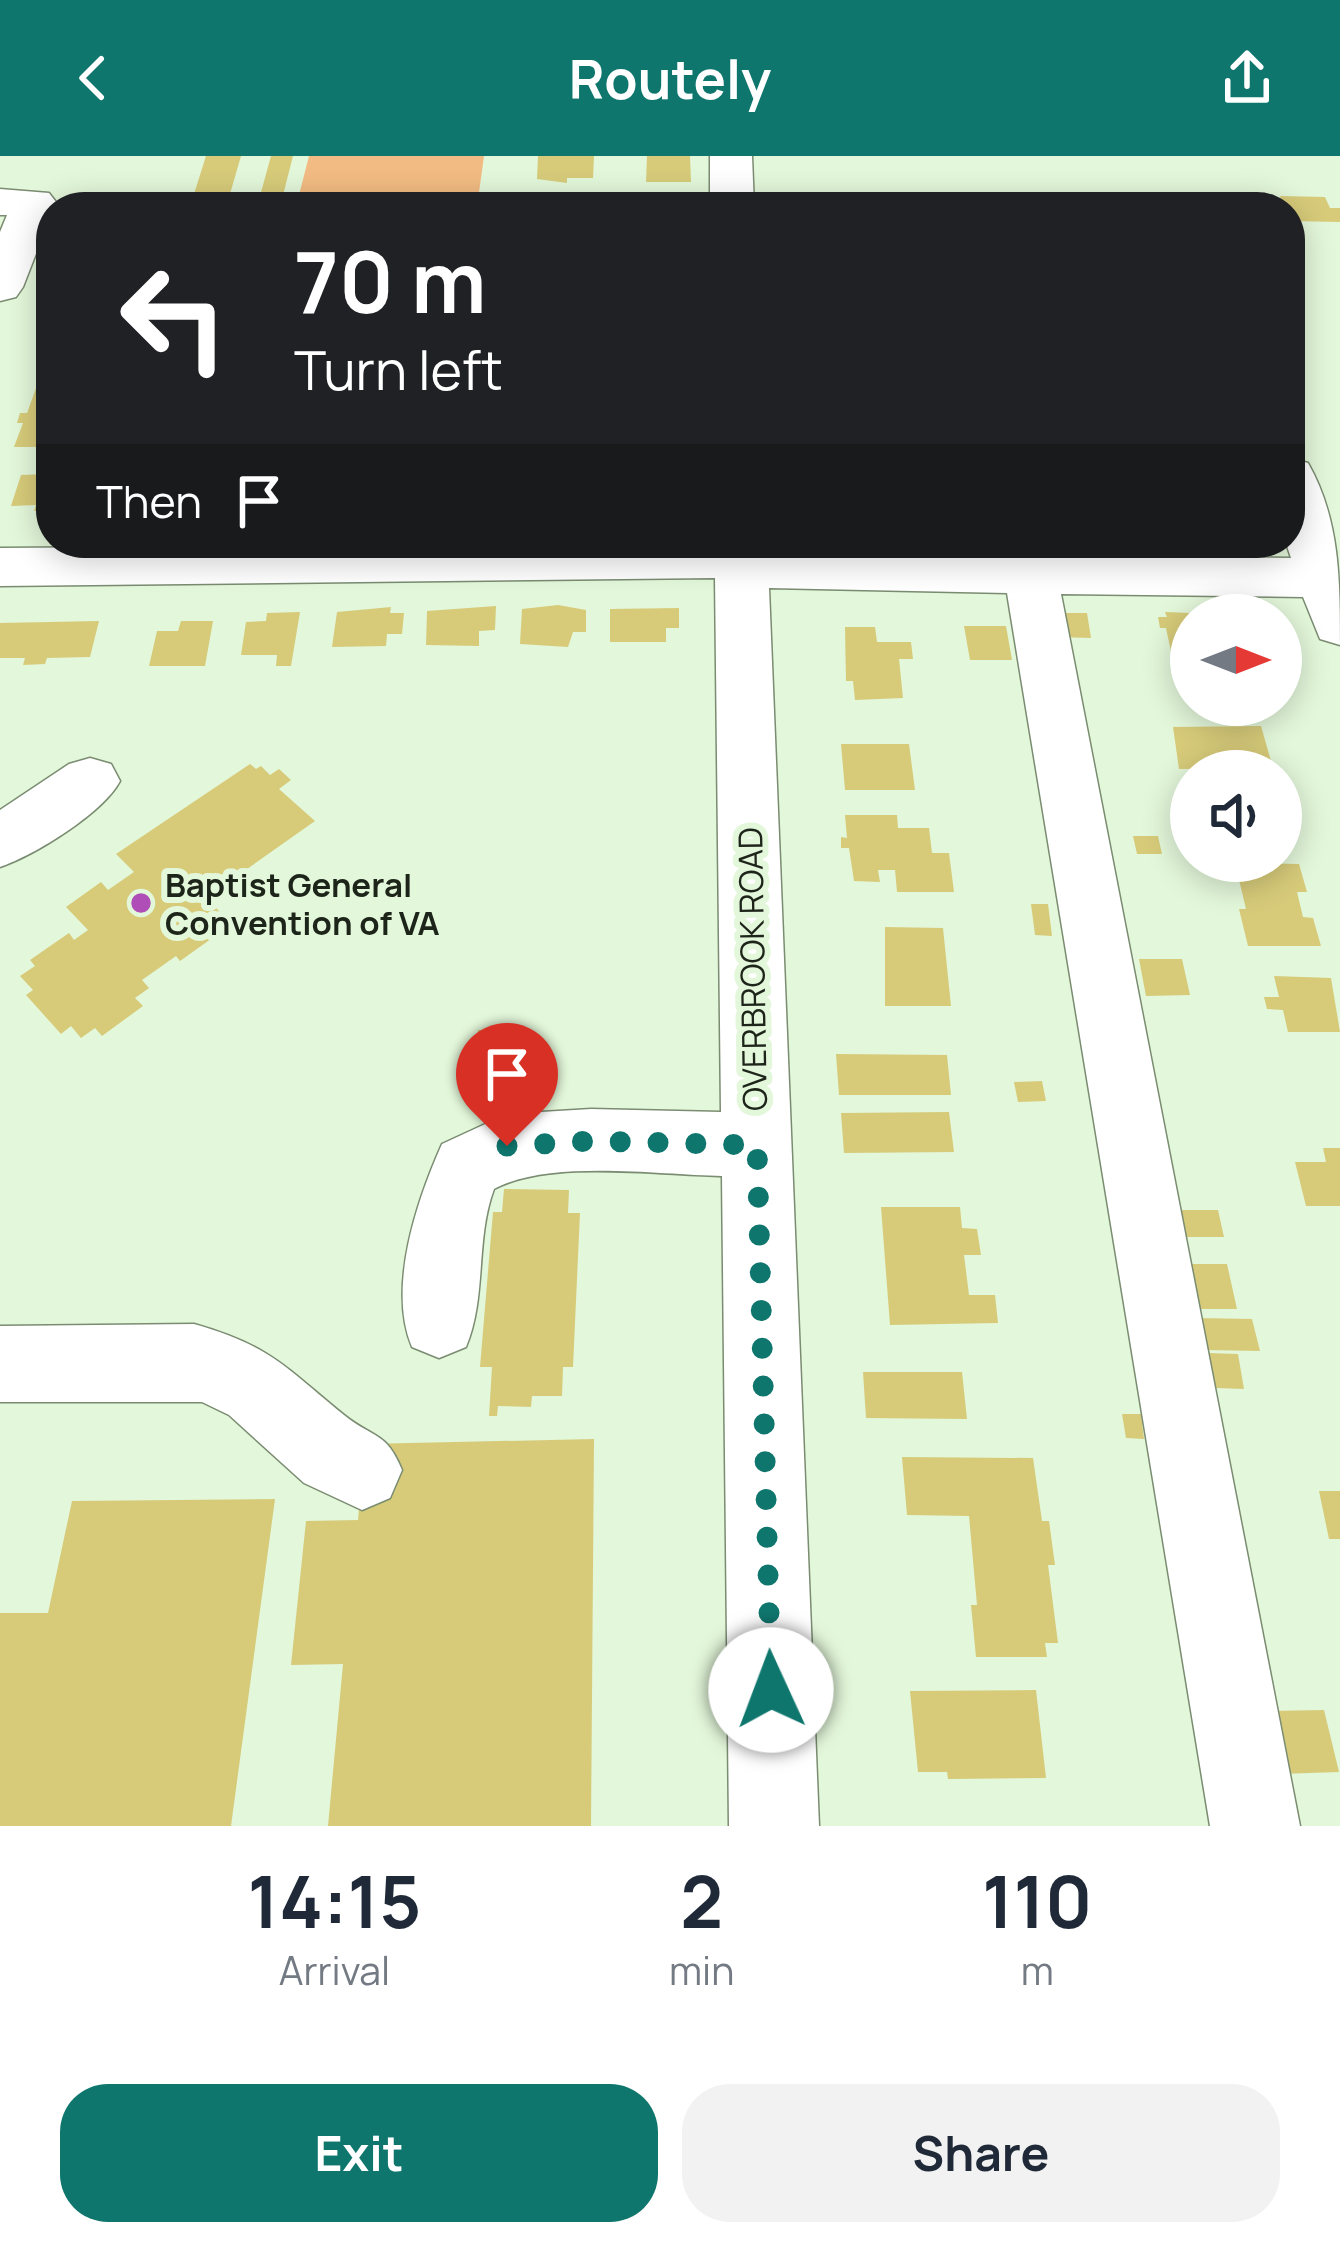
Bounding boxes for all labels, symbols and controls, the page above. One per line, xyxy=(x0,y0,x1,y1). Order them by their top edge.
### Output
text: Routely xyxy=(569,41,771,115)
icon: back xyxy=(60,45,126,111)
icon: share xyxy=(1214,45,1280,111)
text: 70 m xyxy=(294,223,486,338)
icon: left xyxy=(96,240,252,396)
text: Turn left xyxy=(294,332,503,406)
icon: arrive xyxy=(226,468,292,534)
text: Then xyxy=(96,470,202,532)
north arrow xyxy=(1170,594,1302,726)
map controls xyxy=(1170,594,1302,882)
button: sound xyxy=(1170,750,1302,882)
street label: OVERBROOK ROAD xyxy=(727,827,777,1111)
place label: Baptist General Convention of VA xyxy=(165,862,440,945)
marker: Baptist General Convention of VA xyxy=(128,890,154,916)
pin xyxy=(456,1023,558,1146)
icon: arrive xyxy=(474,1041,540,1107)
position arrow xyxy=(708,1627,834,1753)
text: 14:15 xyxy=(248,1851,421,1950)
text: 2 xyxy=(680,1851,723,1950)
text: 110 xyxy=(982,1851,1092,1950)
text: Arrival xyxy=(279,1943,390,1997)
text: min xyxy=(669,1943,734,1997)
text: m xyxy=(1021,1943,1054,1997)
button: Exit xyxy=(60,2084,658,2222)
button: Share xyxy=(682,2084,1280,2222)

